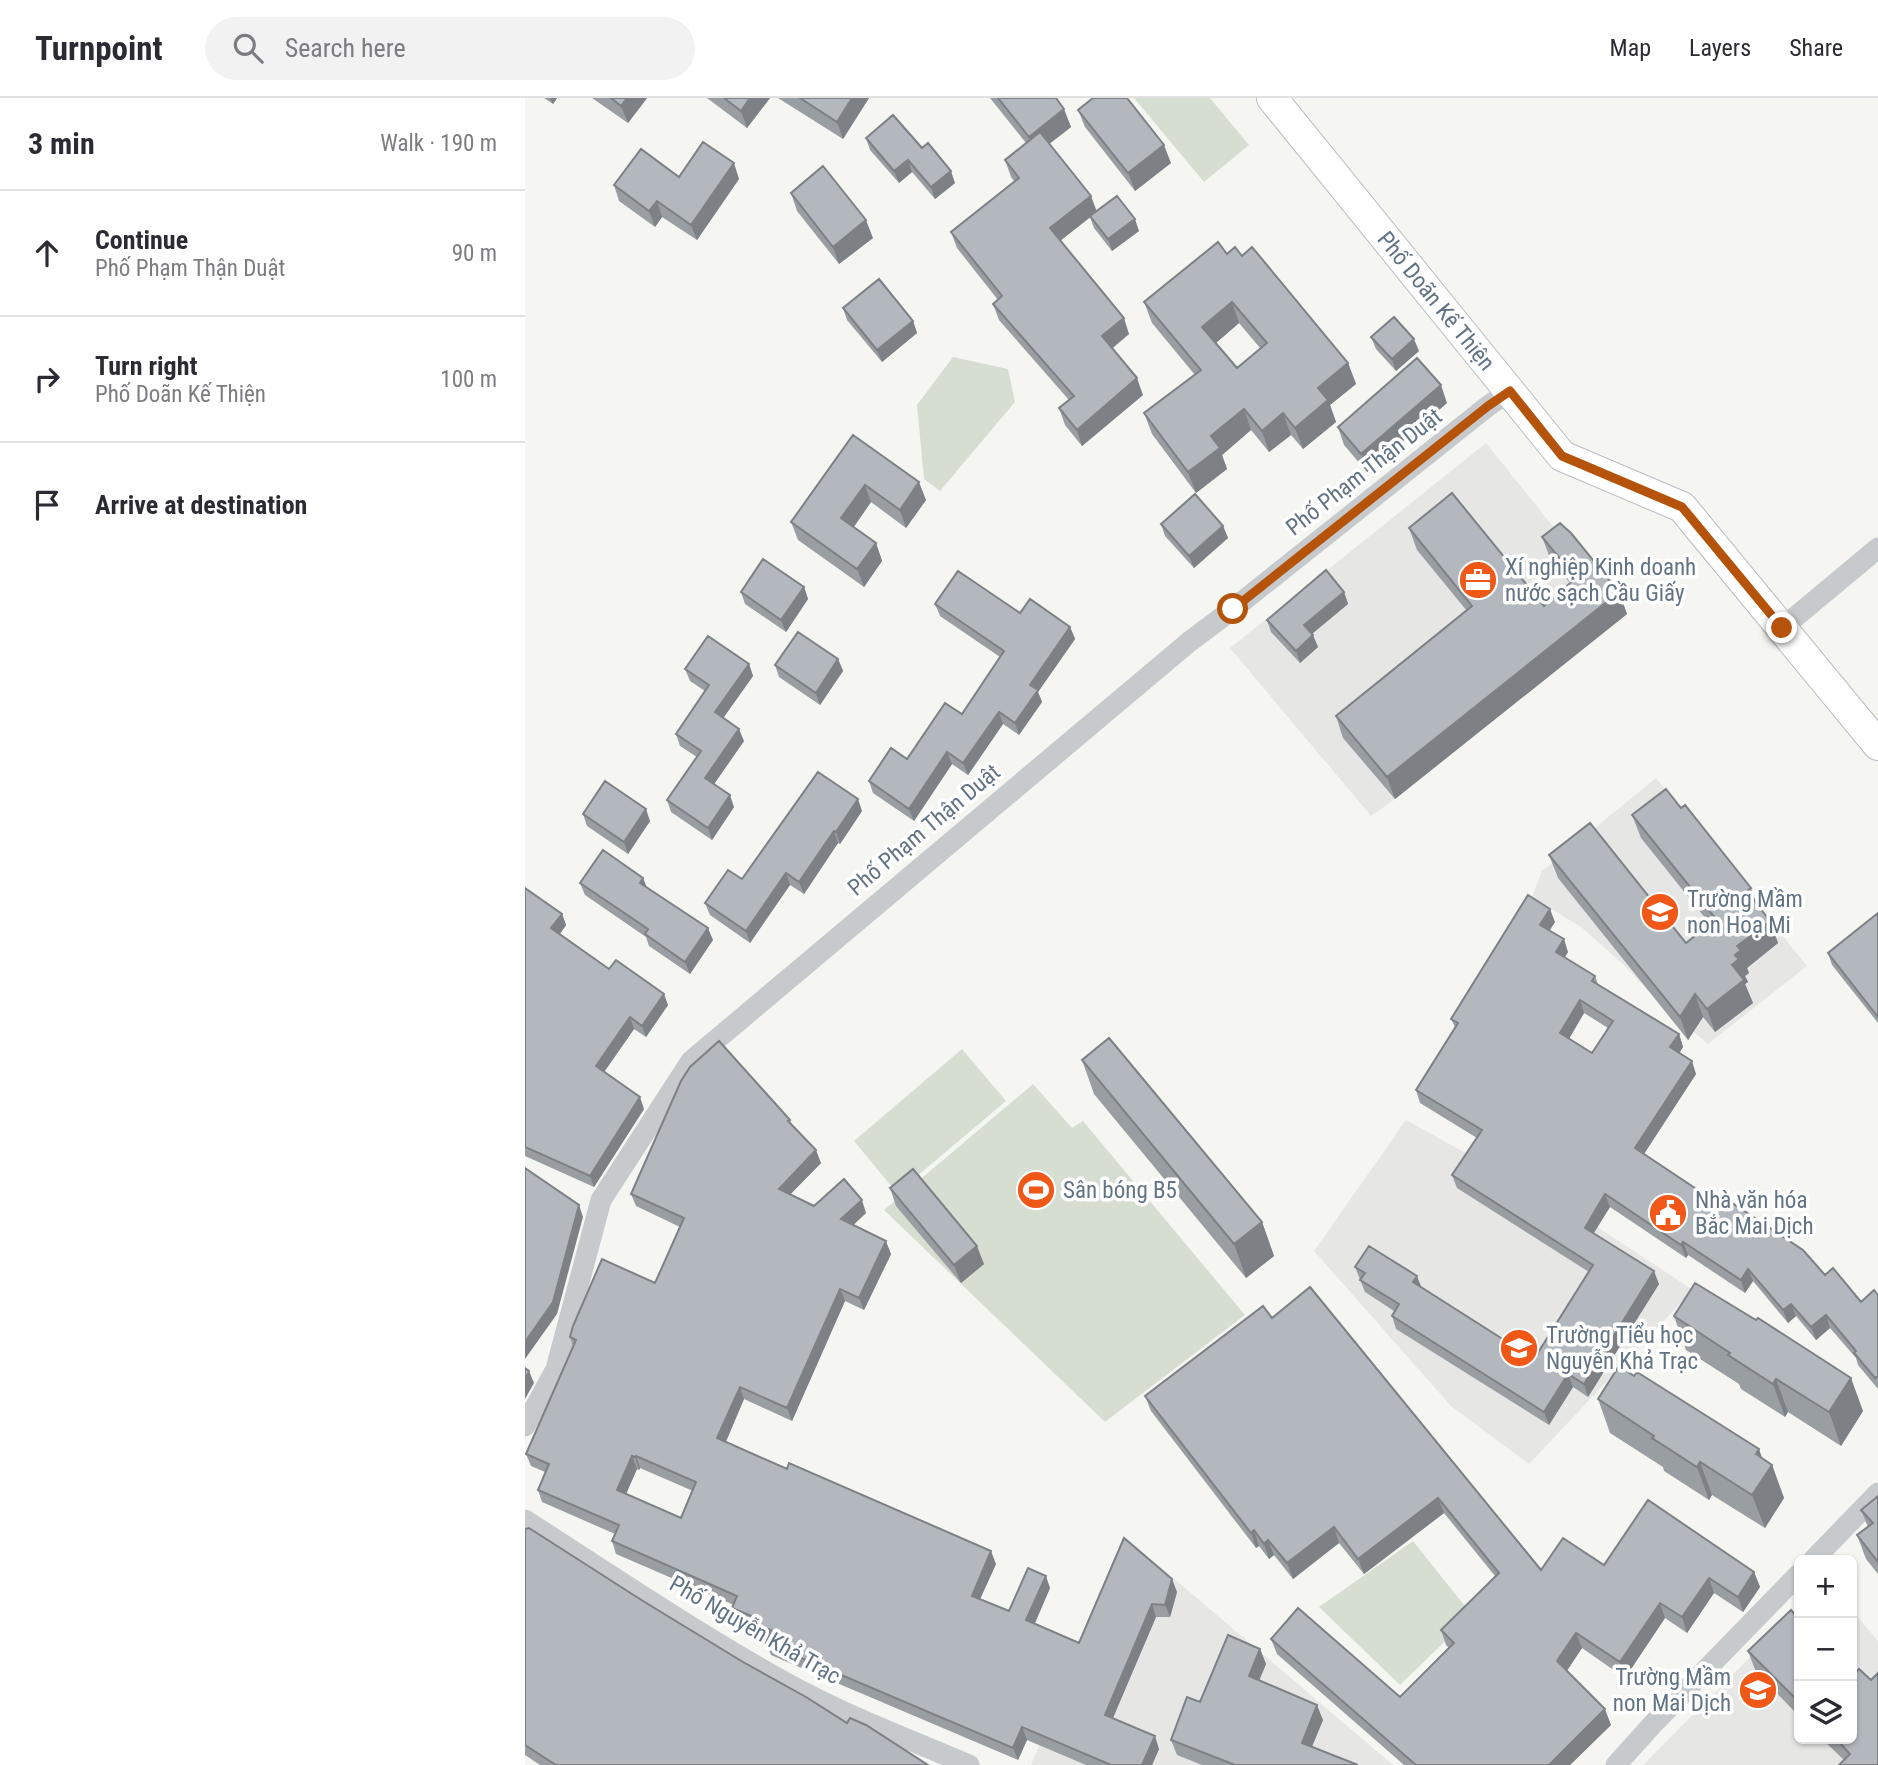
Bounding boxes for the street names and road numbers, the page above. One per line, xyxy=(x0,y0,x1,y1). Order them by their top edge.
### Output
street label: Phố Doãn Kế Thiện xyxy=(1372,226,1501,376)
street label: Phố Phạm Thận Duật xyxy=(1281,403,1447,541)
street label: Phố Phạm Thận Duật xyxy=(842,759,1006,901)
street label: Phố Nguyễn Khả Trạc xyxy=(665,1570,845,1690)

